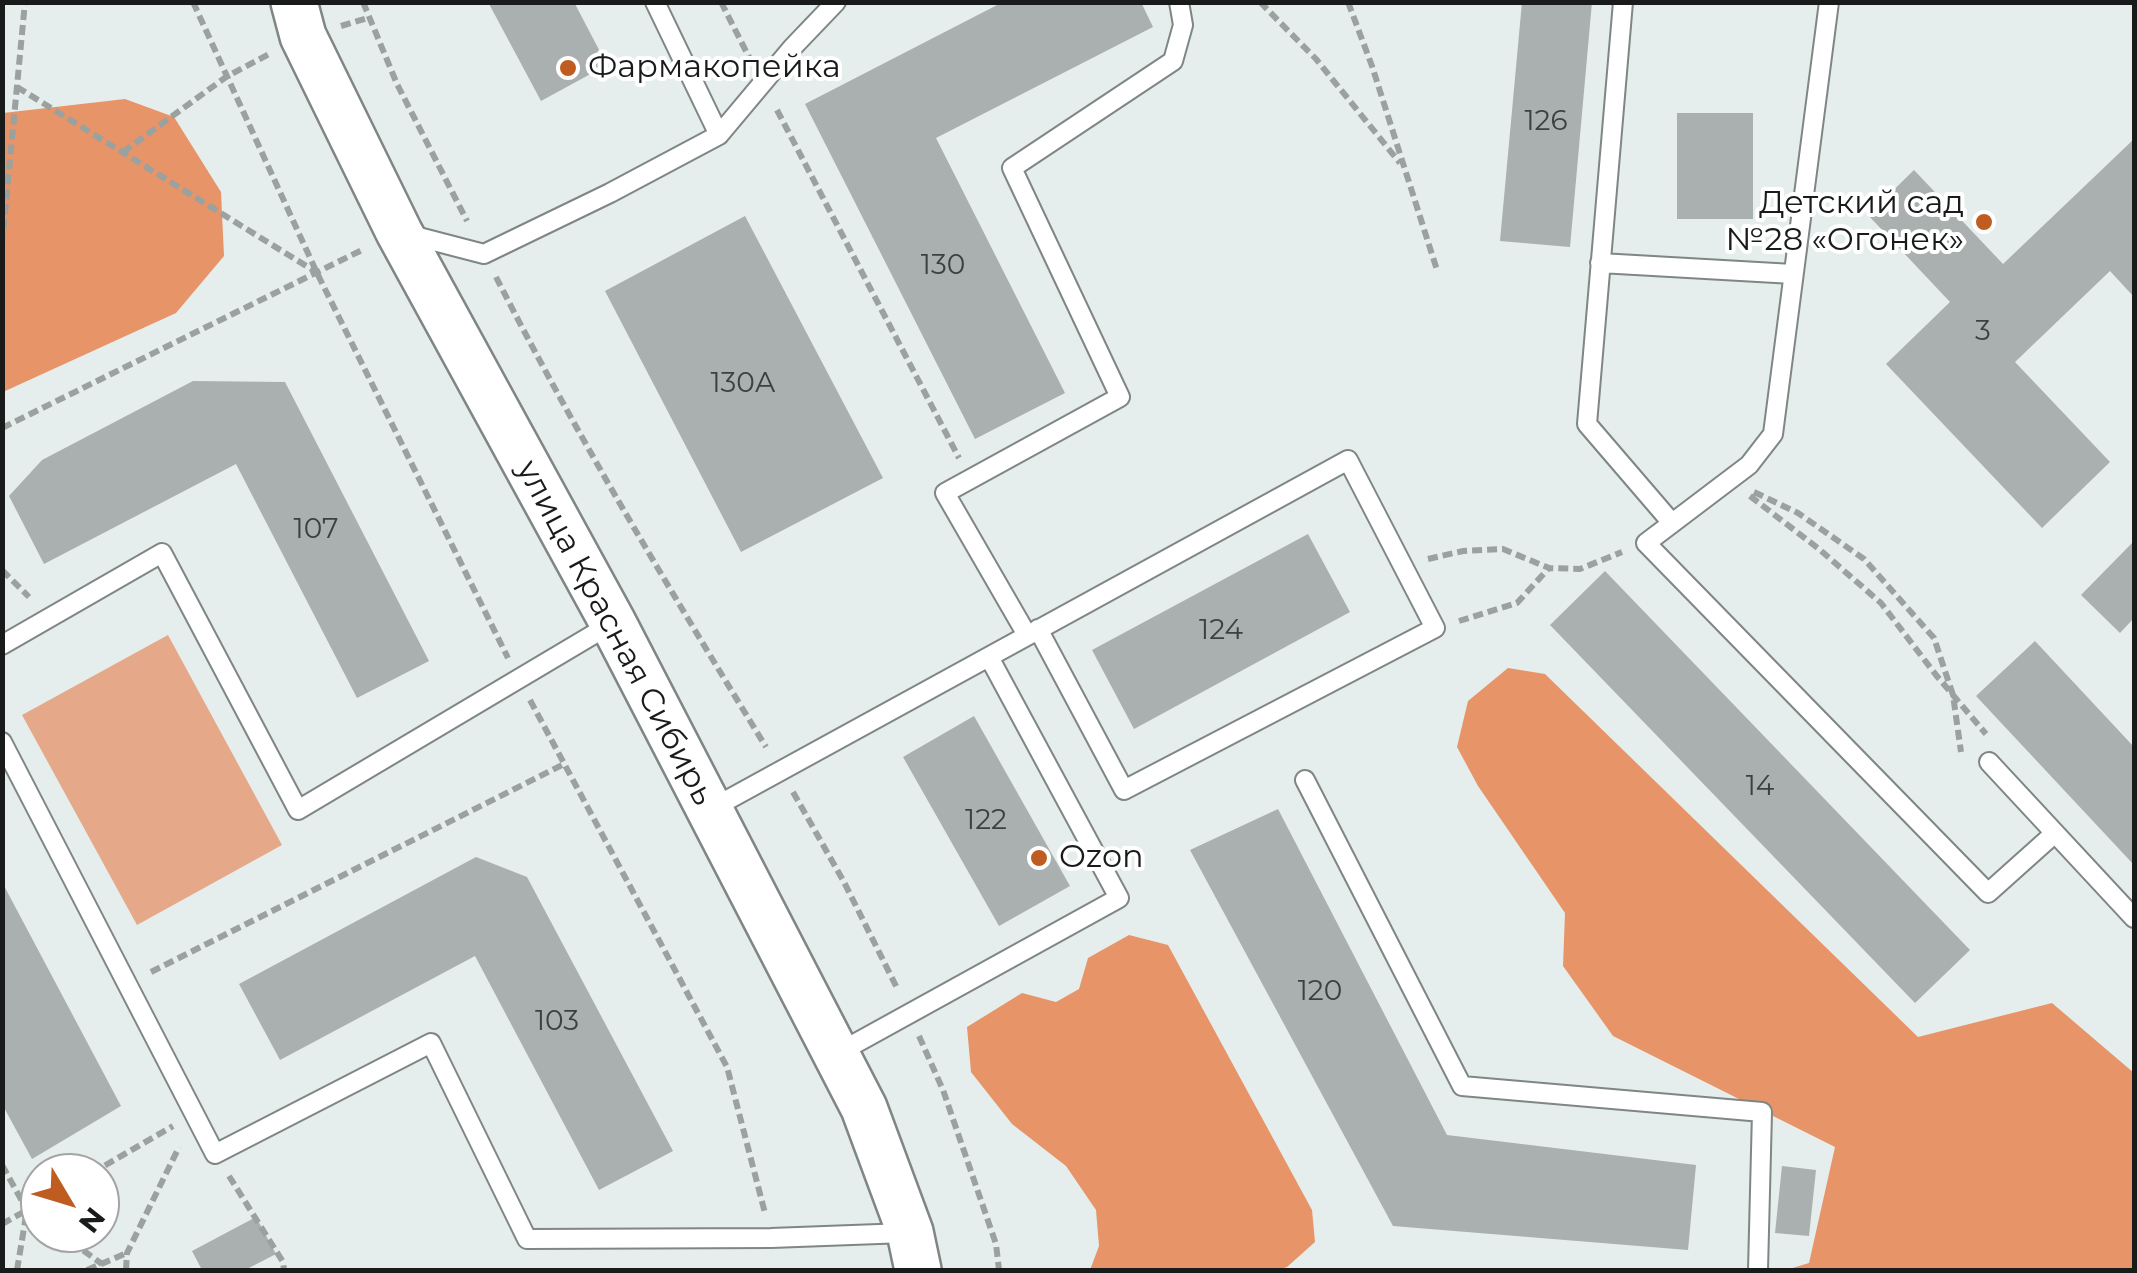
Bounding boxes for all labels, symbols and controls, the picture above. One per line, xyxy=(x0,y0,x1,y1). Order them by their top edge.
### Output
place label: Фармакопейка xyxy=(588,49,841,87)
marker: Фармакопейка xyxy=(557,57,579,79)
house number: 126 xyxy=(1524,105,1568,139)
place label: Детский сад №28 «Огонек» xyxy=(1725,185,1964,260)
marker: Детский сад №28 «Огонек» xyxy=(1973,211,1995,233)
house number: 130 xyxy=(921,249,965,283)
house number: 3 xyxy=(1975,315,1991,349)
house number: 130А xyxy=(710,367,776,401)
street label: улица Красная Сибирь xyxy=(508,454,722,812)
house number: 107 xyxy=(294,513,338,547)
house number: 124 xyxy=(1199,614,1243,648)
house number: 14 xyxy=(1746,770,1774,804)
house number: 122 xyxy=(965,804,1007,838)
place label: Ozon xyxy=(1059,839,1144,877)
marker: Ozon xyxy=(1028,847,1050,869)
house number: 120 xyxy=(1298,975,1342,1009)
house number: 103 xyxy=(535,1005,579,1039)
north arrow xyxy=(20,1153,120,1253)
text: N xyxy=(72,1201,112,1240)

